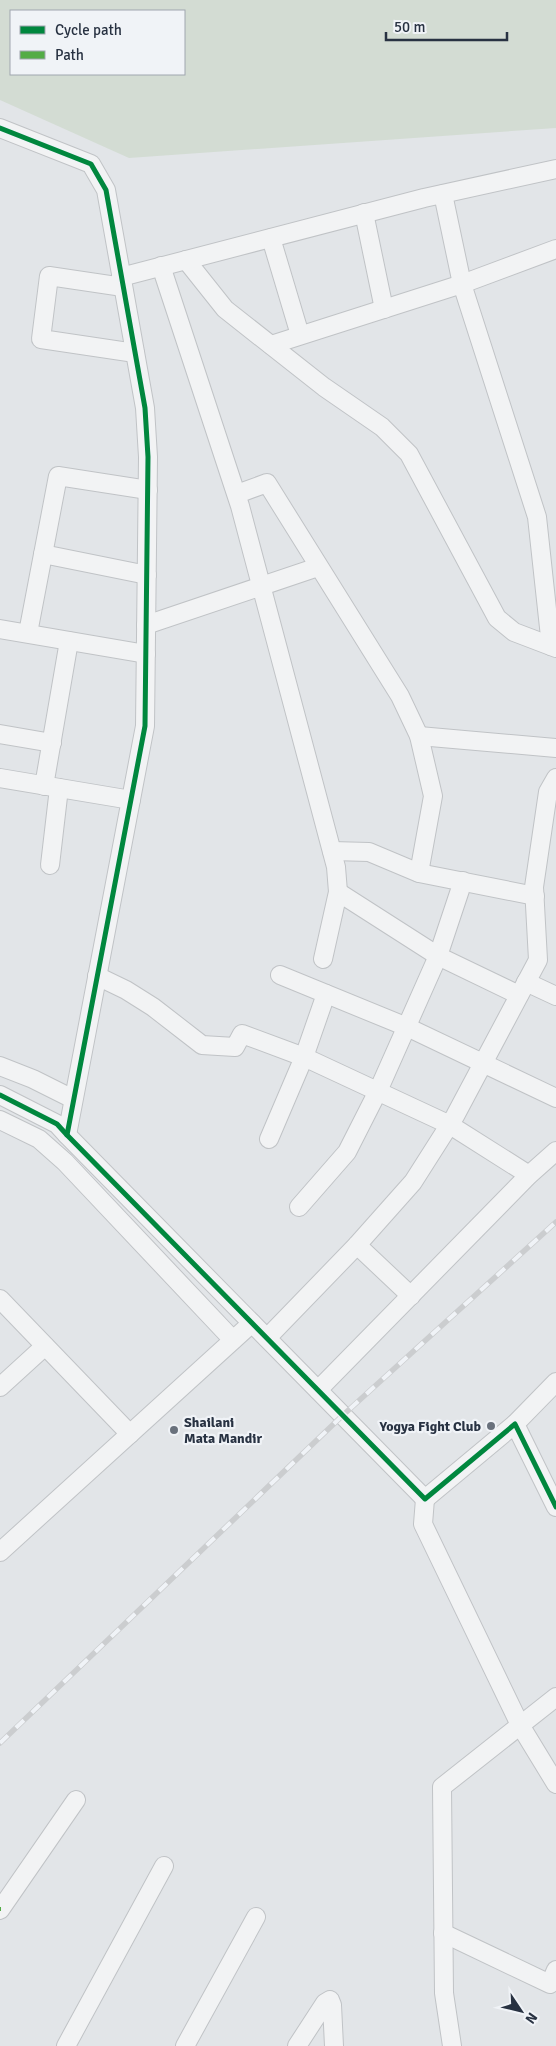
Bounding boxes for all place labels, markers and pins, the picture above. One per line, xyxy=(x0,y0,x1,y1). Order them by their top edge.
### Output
place label: Shailani Mata Mandir xyxy=(184,1414,262,1447)
place label: Yogya Fight Club xyxy=(379,1418,481,1435)
marker: Yogya Fight Club xyxy=(485,1420,497,1432)
marker: Shailani Mata Mandir xyxy=(168,1424,180,1436)

